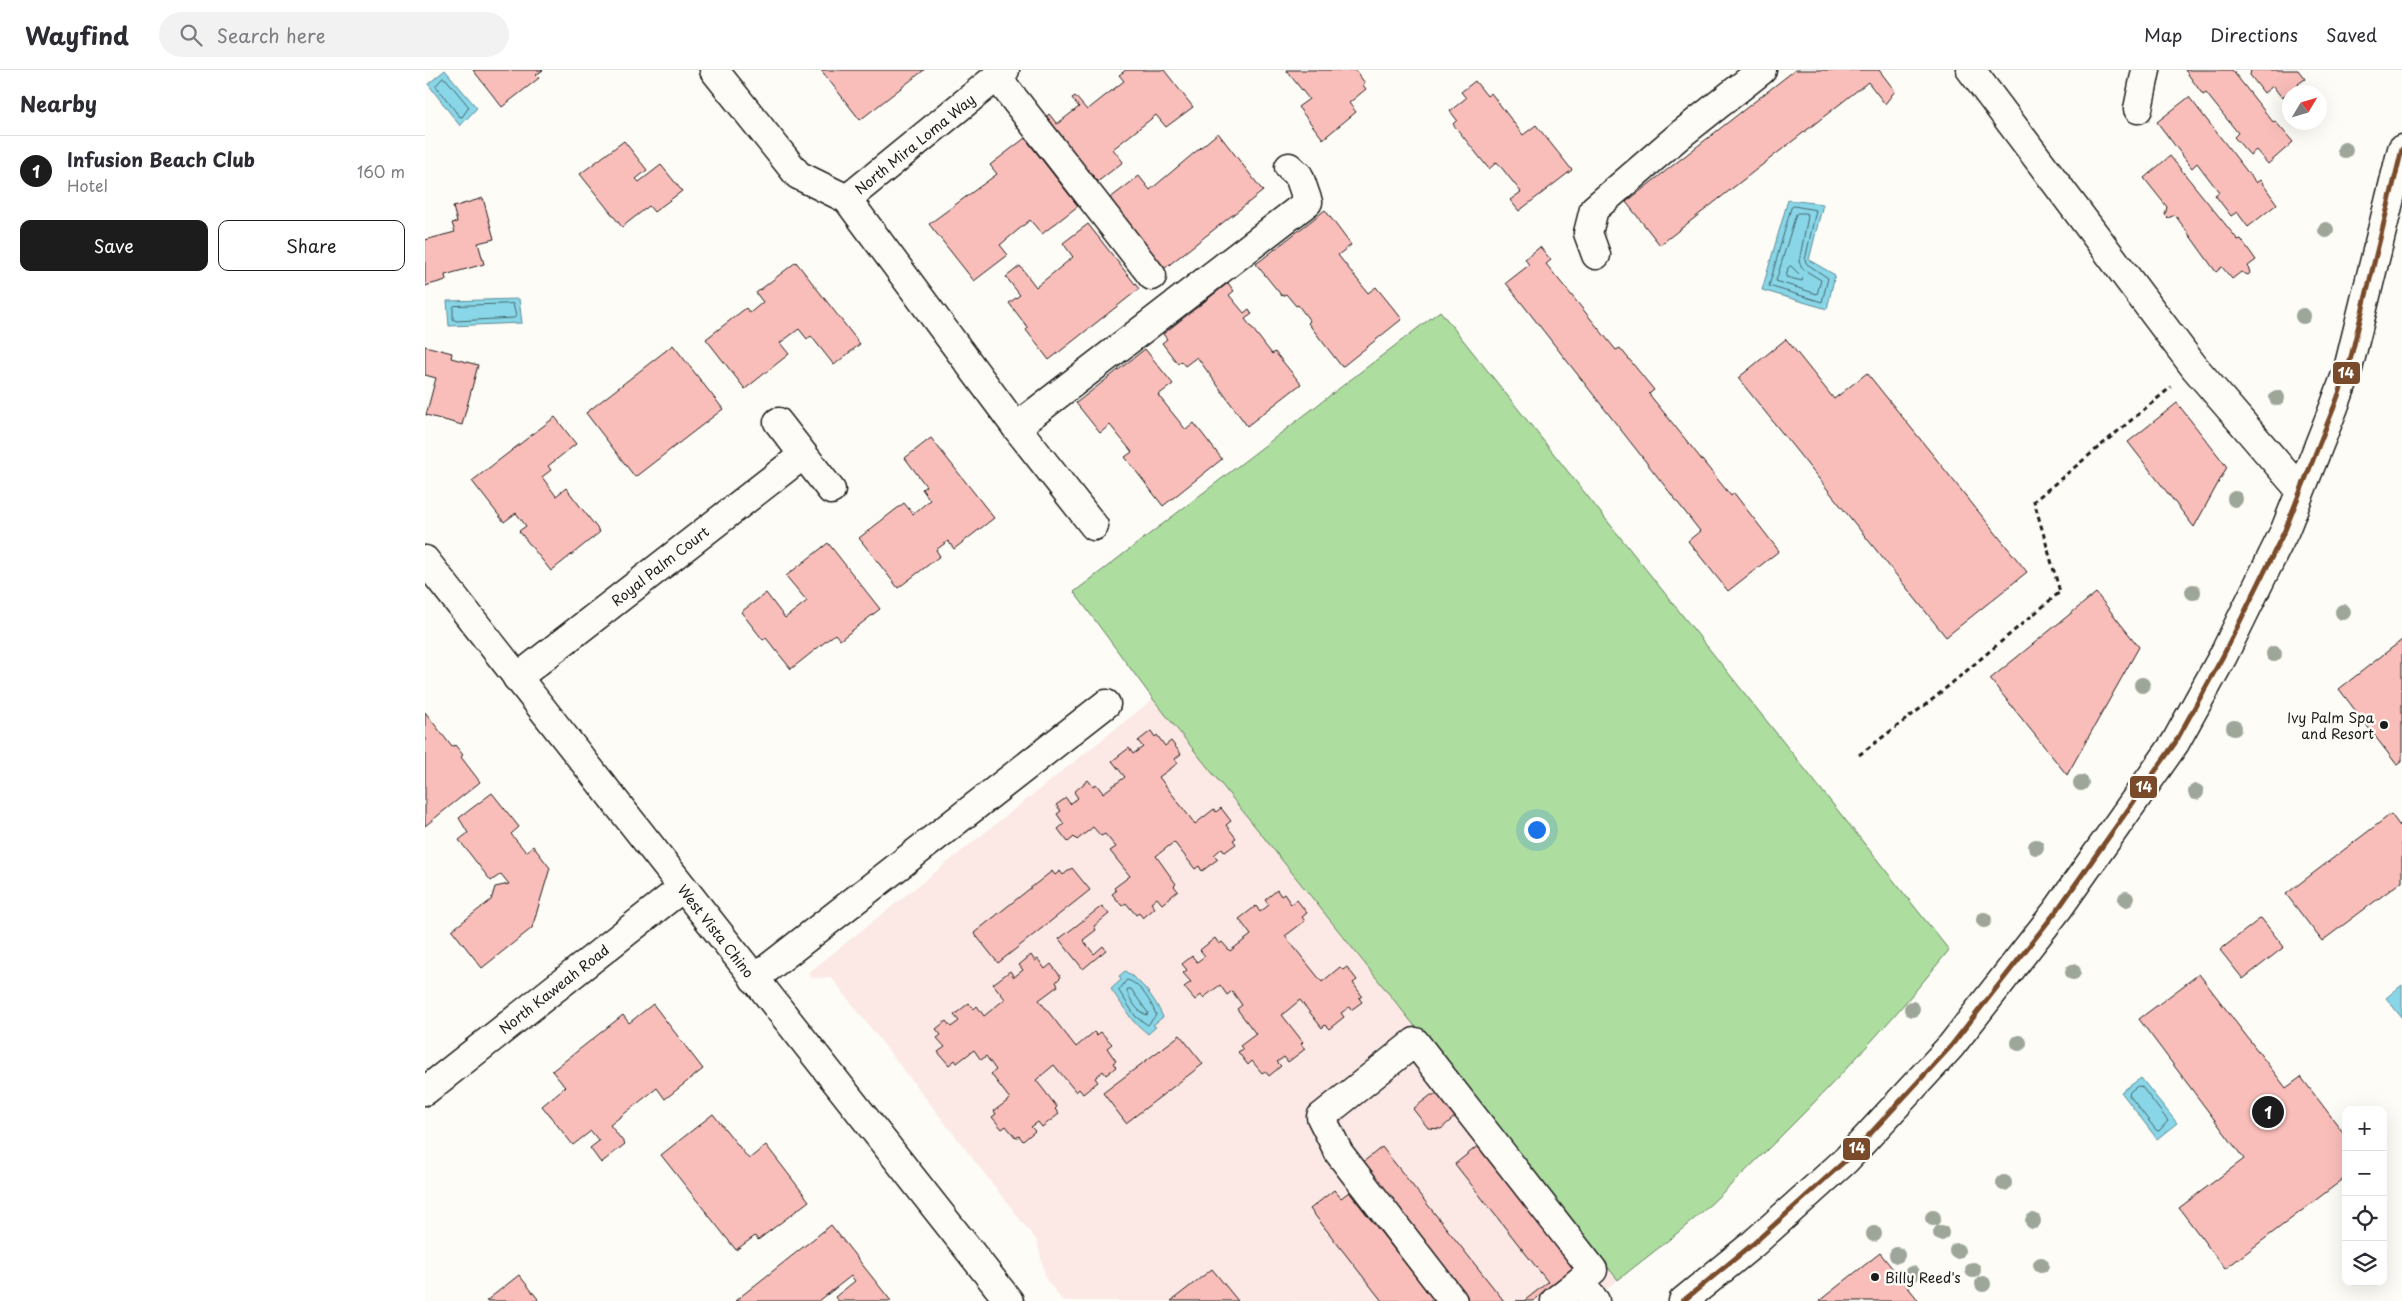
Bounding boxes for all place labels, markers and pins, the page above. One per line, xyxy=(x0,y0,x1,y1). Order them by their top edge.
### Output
place label: Ivy Palm Spa and Resort xyxy=(2287,707,2374,744)
marker: Ivy Palm Spa and Resort xyxy=(2378,719,2390,731)
pin: 1 xyxy=(2252,1093,2284,1131)
place label: Billy Reed's xyxy=(1885,1267,1961,1288)
marker: Billy Reed's xyxy=(1869,1271,1881,1283)

